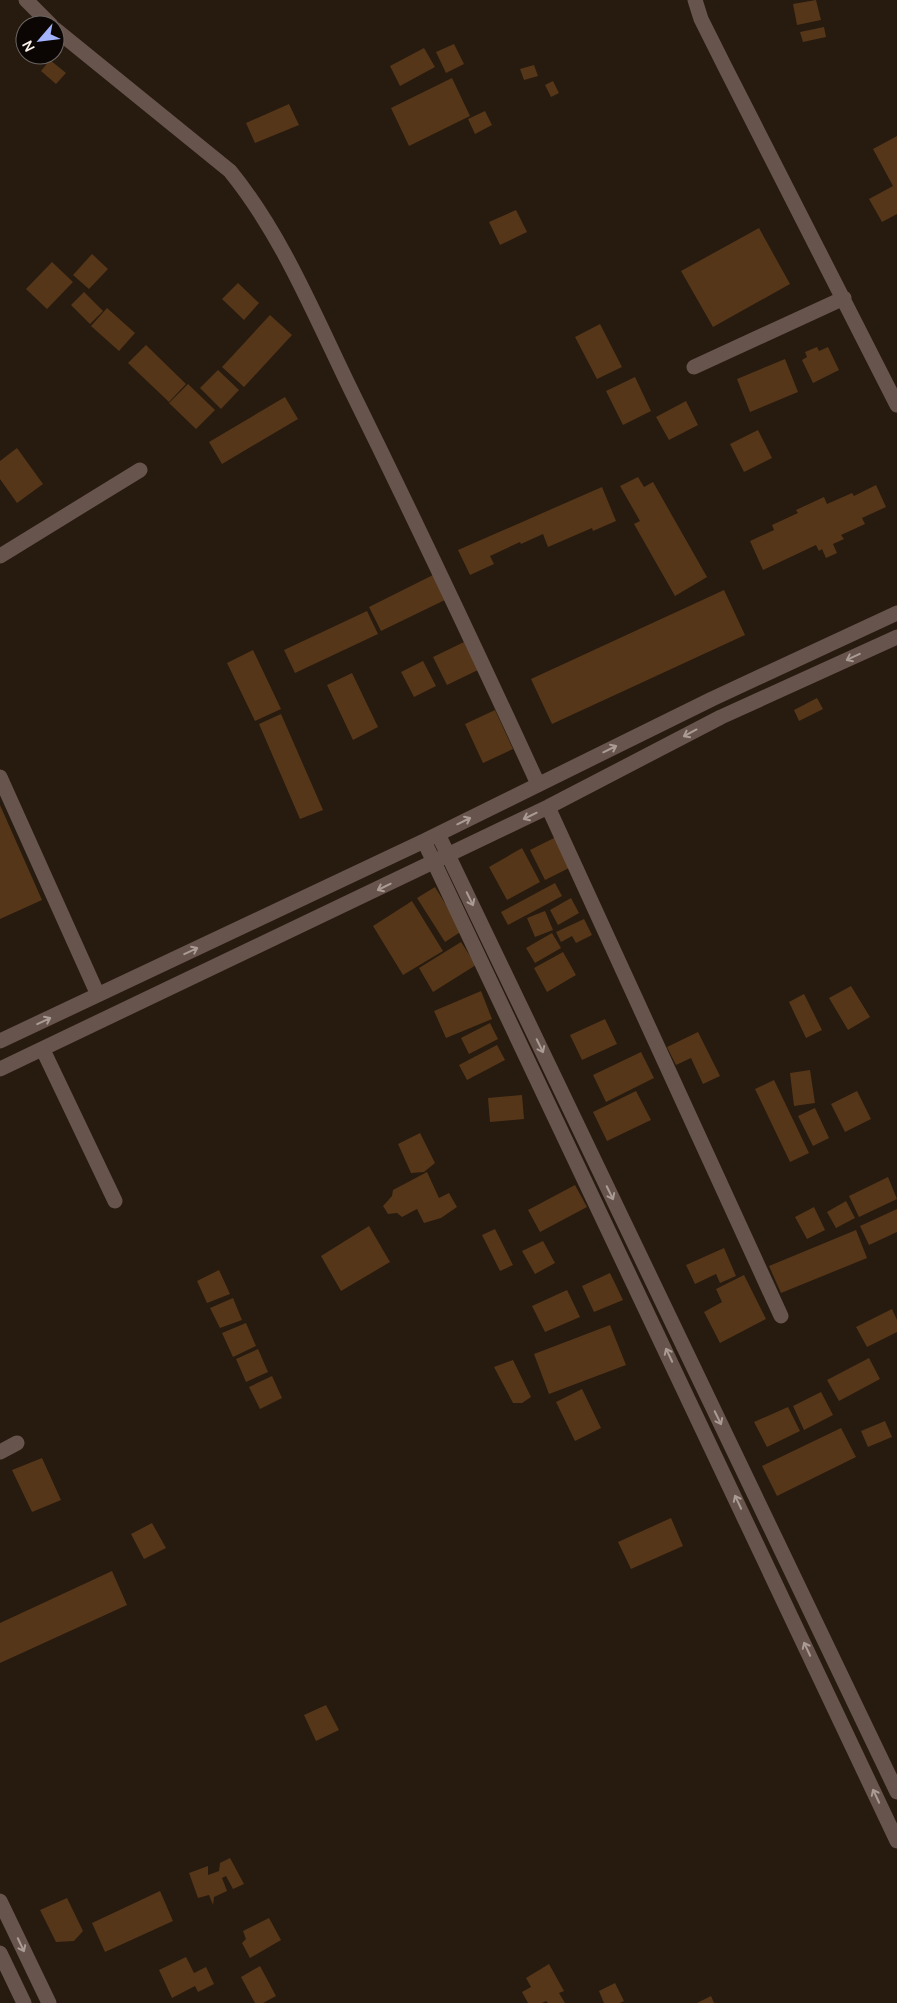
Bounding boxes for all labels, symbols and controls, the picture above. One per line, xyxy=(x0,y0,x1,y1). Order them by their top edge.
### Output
north arrow xyxy=(15,15,65,65)
text: N xyxy=(17,37,39,55)
one-way arrow xyxy=(846,653,861,662)
one-way arrow xyxy=(682,728,697,738)
one-way arrow xyxy=(602,744,617,753)
one-way arrow xyxy=(523,812,538,821)
one-way arrow xyxy=(456,816,471,825)
one-way arrow xyxy=(376,882,391,892)
one-way arrow xyxy=(465,892,475,907)
one-way arrow xyxy=(183,946,198,955)
one-way arrow xyxy=(36,1015,51,1025)
one-way arrow xyxy=(535,1038,545,1053)
one-way arrow xyxy=(606,1185,615,1200)
one-way arrow xyxy=(664,1348,673,1363)
one-way arrow xyxy=(713,1410,723,1425)
one-way arrow xyxy=(733,1495,742,1510)
one-way arrow xyxy=(802,1642,811,1657)
one-way arrow xyxy=(871,1789,881,1804)
one-way arrow xyxy=(17,1937,26,1952)

